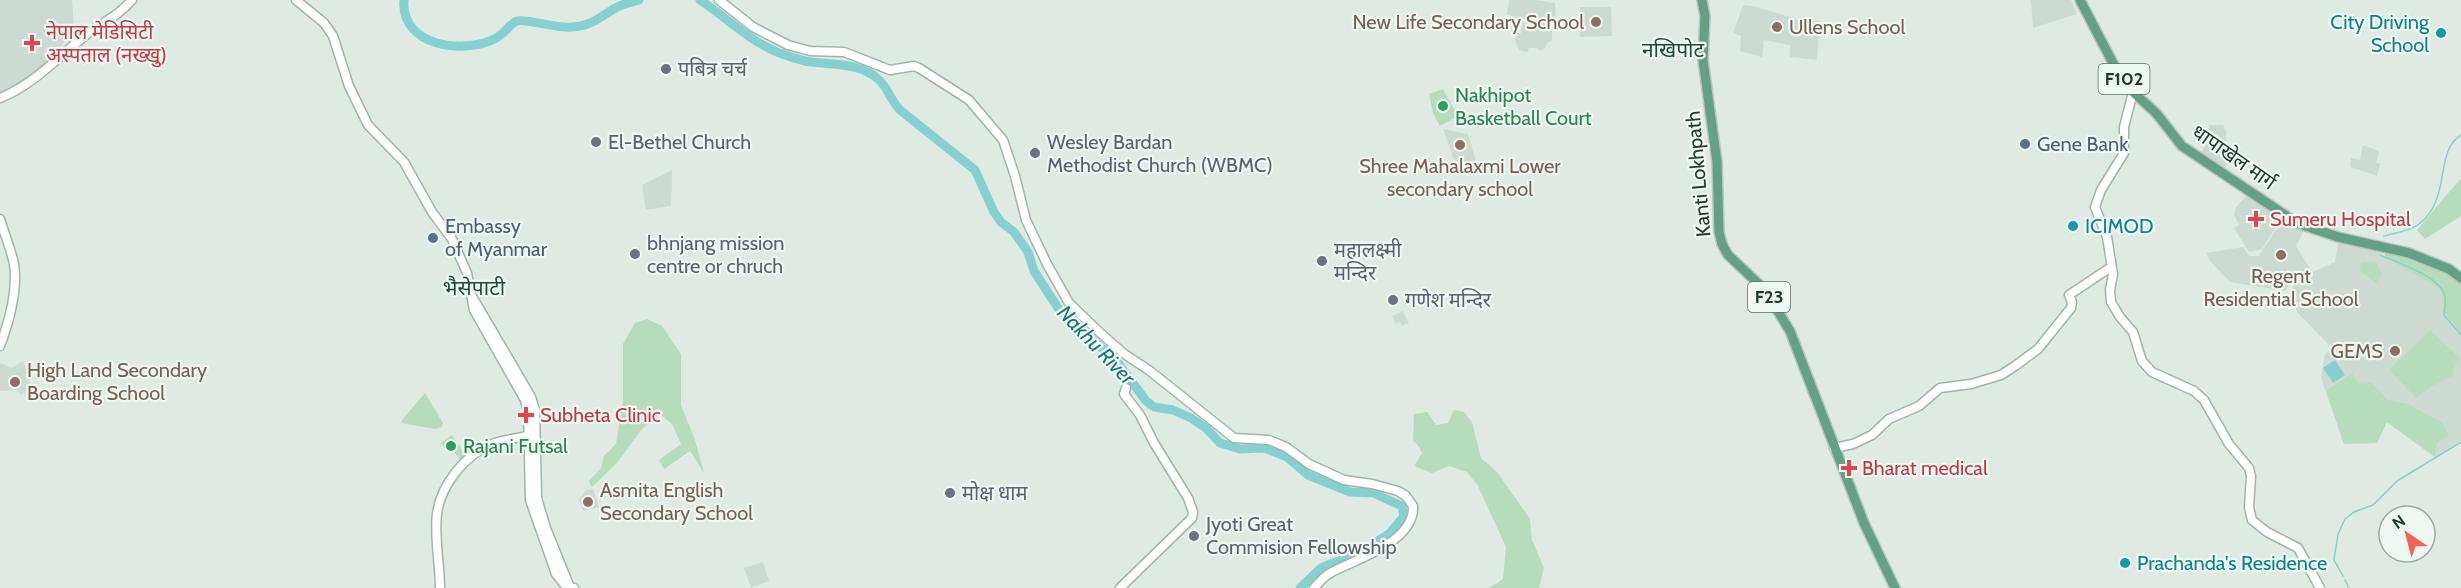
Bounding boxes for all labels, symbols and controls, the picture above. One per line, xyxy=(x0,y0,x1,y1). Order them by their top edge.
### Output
place label: New Life Secondary School xyxy=(1353,10,1584,34)
place label: City Driving School xyxy=(2330,10,2430,57)
marker: New Life Secondary School xyxy=(1589,15,1603,29)
place label: Ullens School xyxy=(1789,15,1905,39)
place label: नेपाल मेडिसिटी अस्पताल (नख्खु) xyxy=(46,20,167,68)
marker: Ullens School xyxy=(1770,20,1784,34)
marker: City Driving School xyxy=(2434,26,2448,40)
marker: नेपाल मेडिसिटी अस्पताल (नख्खु) xyxy=(23,34,41,52)
district label: नखिपोट xyxy=(1642,37,1705,62)
place label: पबित्र चर्च xyxy=(678,57,748,81)
marker: पबित्र चर्च xyxy=(659,62,673,76)
road number: F102 xyxy=(2098,64,2150,94)
place label: Nakhipot Basketball Court xyxy=(1455,83,1592,130)
marker: Nakhipot Basketball Court xyxy=(1436,99,1450,113)
street label: Kanti Lokhpath xyxy=(1681,110,1715,238)
street label: धापाखेल मार्ग xyxy=(2187,119,2281,195)
place label: El-Bethel Church xyxy=(608,130,751,154)
place label: Wesley Bardan Methodist Church (WBMC) xyxy=(1047,130,1273,177)
place label: Gene Bank xyxy=(2037,132,2128,156)
marker: El-Bethel Church xyxy=(589,135,603,149)
marker: Gene Bank xyxy=(2018,137,2032,151)
marker: Shree Mahalaxmi Lower secondary school xyxy=(1453,138,1467,152)
marker: Wesley Bardan Methodist Church (WBMC) xyxy=(1028,146,1042,160)
place label: Shree Mahalaxmi Lower secondary school xyxy=(1359,154,1561,201)
place label: Sumeru Hospital xyxy=(2270,207,2411,231)
marker: Sumeru Hospital xyxy=(2247,210,2265,228)
place label: Embassy of Myanmar xyxy=(445,214,548,261)
place label: ICIMOD xyxy=(2085,214,2154,238)
marker: ICIMOD xyxy=(2066,219,2080,233)
marker: Embassy of Myanmar xyxy=(426,231,440,245)
place label: bhnjang mission centre or chruch xyxy=(647,231,784,278)
place label: महालक्ष्मी मन्दिर xyxy=(1334,238,1402,285)
marker: bhnjang mission centre or chruch xyxy=(628,247,642,261)
marker: Regent Residential School xyxy=(2274,248,2288,262)
marker: महालक्ष्मी मन्दिर xyxy=(1315,254,1329,268)
place label: Regent Residential School xyxy=(2204,264,2359,311)
district label: भैसेपाटी xyxy=(443,275,506,300)
road number: F23 xyxy=(1748,282,1790,312)
place label: गणेश मन्दिर xyxy=(1405,288,1492,312)
marker: गणेश मन्दिर xyxy=(1386,293,1400,307)
water label: Nakhu River xyxy=(1052,300,1141,391)
place label: GEMS xyxy=(2331,339,2383,363)
marker: GEMS xyxy=(2388,344,2402,358)
place label: High Land Secondary Boarding School xyxy=(27,358,207,405)
marker: High Land Secondary Boarding School xyxy=(8,375,22,389)
place label: Subheta Clinic xyxy=(540,403,661,427)
marker: Subheta Clinic xyxy=(517,406,535,424)
place label: Rajani Futsal xyxy=(463,434,568,458)
marker: Rajani Futsal xyxy=(444,439,458,453)
place label: Bharat medical xyxy=(1862,456,1988,480)
marker: Bharat medical xyxy=(1840,459,1858,477)
place label: Asmita English Secondary School xyxy=(600,478,753,525)
place label: मोक्ष धाम xyxy=(962,481,1028,505)
marker: मोक्ष धाम xyxy=(943,486,957,500)
marker: Asmita English Secondary School xyxy=(581,495,595,509)
north arrow xyxy=(2377,504,2437,564)
text: N xyxy=(2389,511,2409,533)
place label: Jyoti Great Commision Fellowship xyxy=(1205,512,1397,559)
marker: Jyoti Great Commision Fellowship xyxy=(1187,529,1201,543)
place label: Prachanda's Residence xyxy=(2137,551,2327,575)
marker: Prachanda's Residence xyxy=(2118,556,2132,570)

